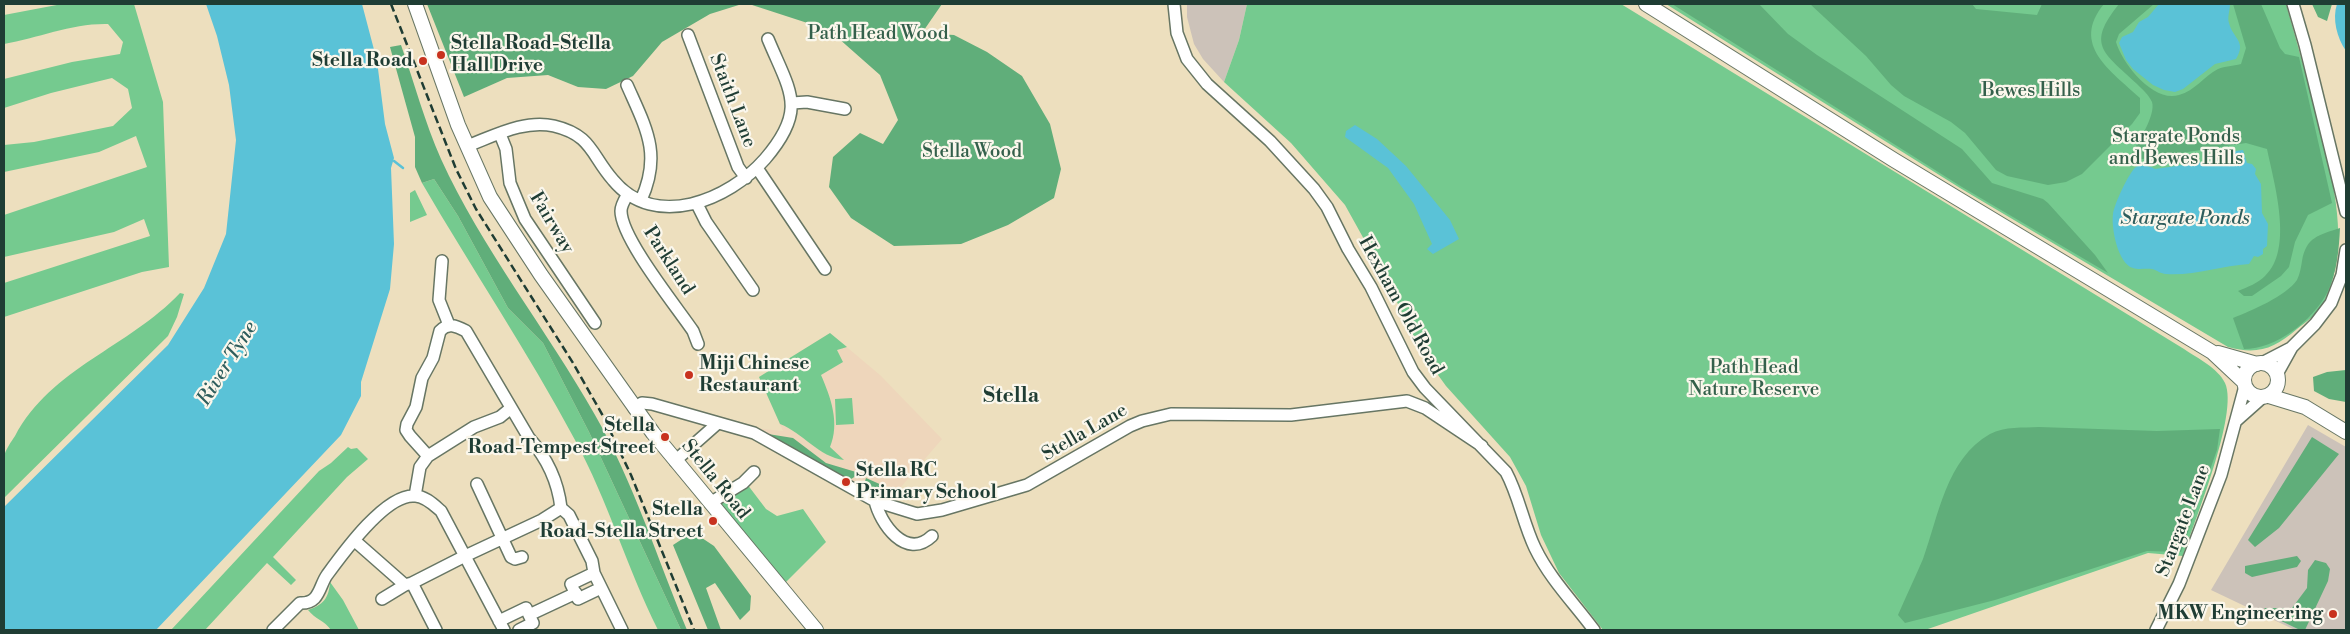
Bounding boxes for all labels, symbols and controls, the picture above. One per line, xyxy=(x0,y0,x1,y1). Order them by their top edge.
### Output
park label: Path Head Wood xyxy=(807,23,949,45)
place label: Stella Road-Stella Hall Drive xyxy=(451,33,611,77)
marker: Stella Road-Stella Hall Drive xyxy=(435,49,447,61)
place label: Stella Road xyxy=(312,50,413,72)
street label: Staith Lane xyxy=(704,51,760,151)
marker: Stella Road xyxy=(417,55,429,67)
park label: Bewes Hills xyxy=(1982,80,2080,102)
park label: Stargate Ponds and Bewes Hills xyxy=(2109,126,2243,170)
park label: Stella Wood xyxy=(922,141,1022,163)
street label: Fairway xyxy=(524,188,578,258)
water label: Stargate Ponds xyxy=(2120,207,2250,231)
street label: Parkland xyxy=(638,223,698,299)
street label: Hexham Old Road xyxy=(1352,233,1448,379)
water label: River Tyne xyxy=(193,317,263,411)
place label: Miji Chinese Restaurant xyxy=(699,353,809,397)
park label: Path Head Nature Reserve xyxy=(1689,357,1819,401)
marker: Miji Chinese Restaurant xyxy=(683,369,695,381)
district label: Stella xyxy=(983,384,1039,410)
street label: Stella Lane xyxy=(1038,399,1132,467)
place label: Stella Road-Tempest Street xyxy=(468,415,655,459)
marker: Stella Road-Tempest Street xyxy=(659,431,671,443)
street label: Stella Road xyxy=(676,436,754,524)
place label: Stella RC Primary School xyxy=(856,460,997,504)
street label: Stargate Lane xyxy=(2152,462,2216,580)
marker: Stella RC Primary School xyxy=(840,476,852,488)
place label: Stella Road-Stella Street xyxy=(539,499,703,543)
marker: Stella Road-Stella Street xyxy=(707,515,719,527)
place label: MKW Engineering xyxy=(2157,603,2323,625)
marker: MKW Engineering xyxy=(2327,608,2339,620)

